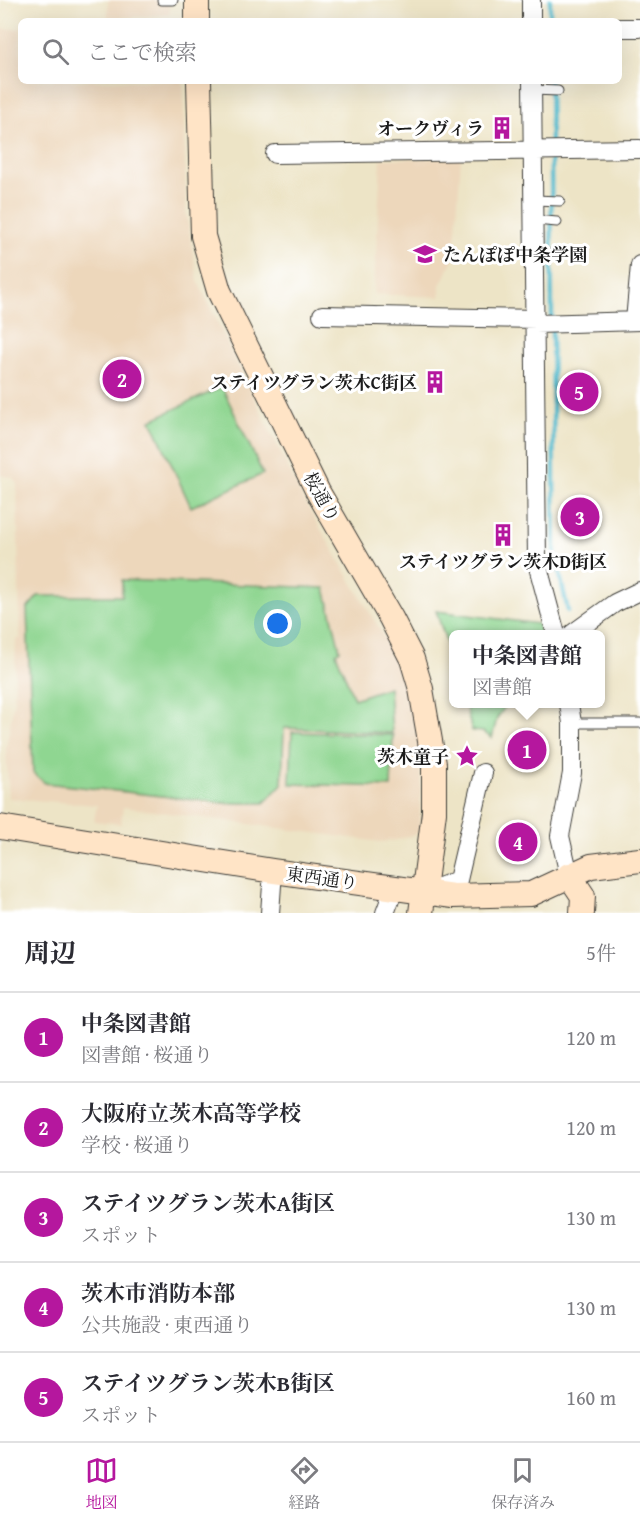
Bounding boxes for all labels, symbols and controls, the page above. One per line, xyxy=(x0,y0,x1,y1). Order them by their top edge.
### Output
search box xyxy=(18,18,622,84)
icon: search xyxy=(39,35,72,68)
text: ここで検索 xyxy=(87,36,197,68)
place label: オークヴィラ xyxy=(377,115,484,142)
building icon: オークヴィラ xyxy=(489,115,515,141)
school or university icon: たんぽぽ中条学園 xyxy=(412,241,438,267)
place label: たんぽぽ中条学園 xyxy=(443,241,587,268)
pin: 2 xyxy=(102,356,142,401)
place label: ステイツグラン茨木C街区 xyxy=(211,369,417,396)
building icon: ステイツグラン茨木C街区 xyxy=(422,369,448,395)
pin: 5 xyxy=(560,370,598,414)
street label: 桜通り xyxy=(297,467,347,527)
pin: 3 xyxy=(560,494,600,540)
building icon: ステイツグラン茨木D街区 xyxy=(490,522,516,548)
place label: ステイツグラン茨木D街区 xyxy=(399,548,607,575)
your location xyxy=(263,609,292,638)
popup xyxy=(449,630,605,708)
text: 中条図書館 xyxy=(472,639,582,671)
text: 図書館 xyxy=(472,672,532,701)
pin: 1 xyxy=(508,728,546,772)
place label: 茨木童子 xyxy=(377,743,449,770)
place icon: 茨木童子 xyxy=(454,743,480,769)
pin: 4 xyxy=(498,820,538,864)
street label: 東西通り xyxy=(284,860,360,896)
text: 周辺 xyxy=(24,933,76,972)
text: 5件 xyxy=(586,938,616,967)
text: 中条図書館 xyxy=(81,1007,191,1039)
text: 1 xyxy=(38,1023,49,1052)
text: 120 m xyxy=(566,1023,616,1052)
text: 図書館 · 桜通り xyxy=(81,1040,213,1069)
text: 大阪府立茨木高等学校 xyxy=(81,1097,301,1129)
text: 2 xyxy=(38,1113,49,1142)
text: 120 m xyxy=(566,1113,616,1142)
text: 学校 · 桜通り xyxy=(81,1130,193,1159)
text: ステイツグラン茨木A街区 xyxy=(81,1187,335,1219)
text: 3 xyxy=(38,1203,49,1232)
text: 130 m xyxy=(566,1203,616,1232)
text: スポット xyxy=(81,1220,161,1249)
text: 茨木市消防本部 xyxy=(81,1277,235,1309)
text: 4 xyxy=(38,1293,49,1322)
text: 130 m xyxy=(566,1293,616,1322)
text: 公共施設 · 東西通り xyxy=(81,1310,253,1339)
text: ステイツグラン茨木B街区 xyxy=(81,1367,334,1399)
text: 5 xyxy=(38,1383,49,1412)
text: 160 m xyxy=(566,1383,616,1412)
text: スポット xyxy=(81,1400,161,1429)
tab: 地図 xyxy=(85,1454,118,1514)
tab: 経路 xyxy=(288,1454,321,1514)
tab: 保存済み xyxy=(491,1454,555,1514)

